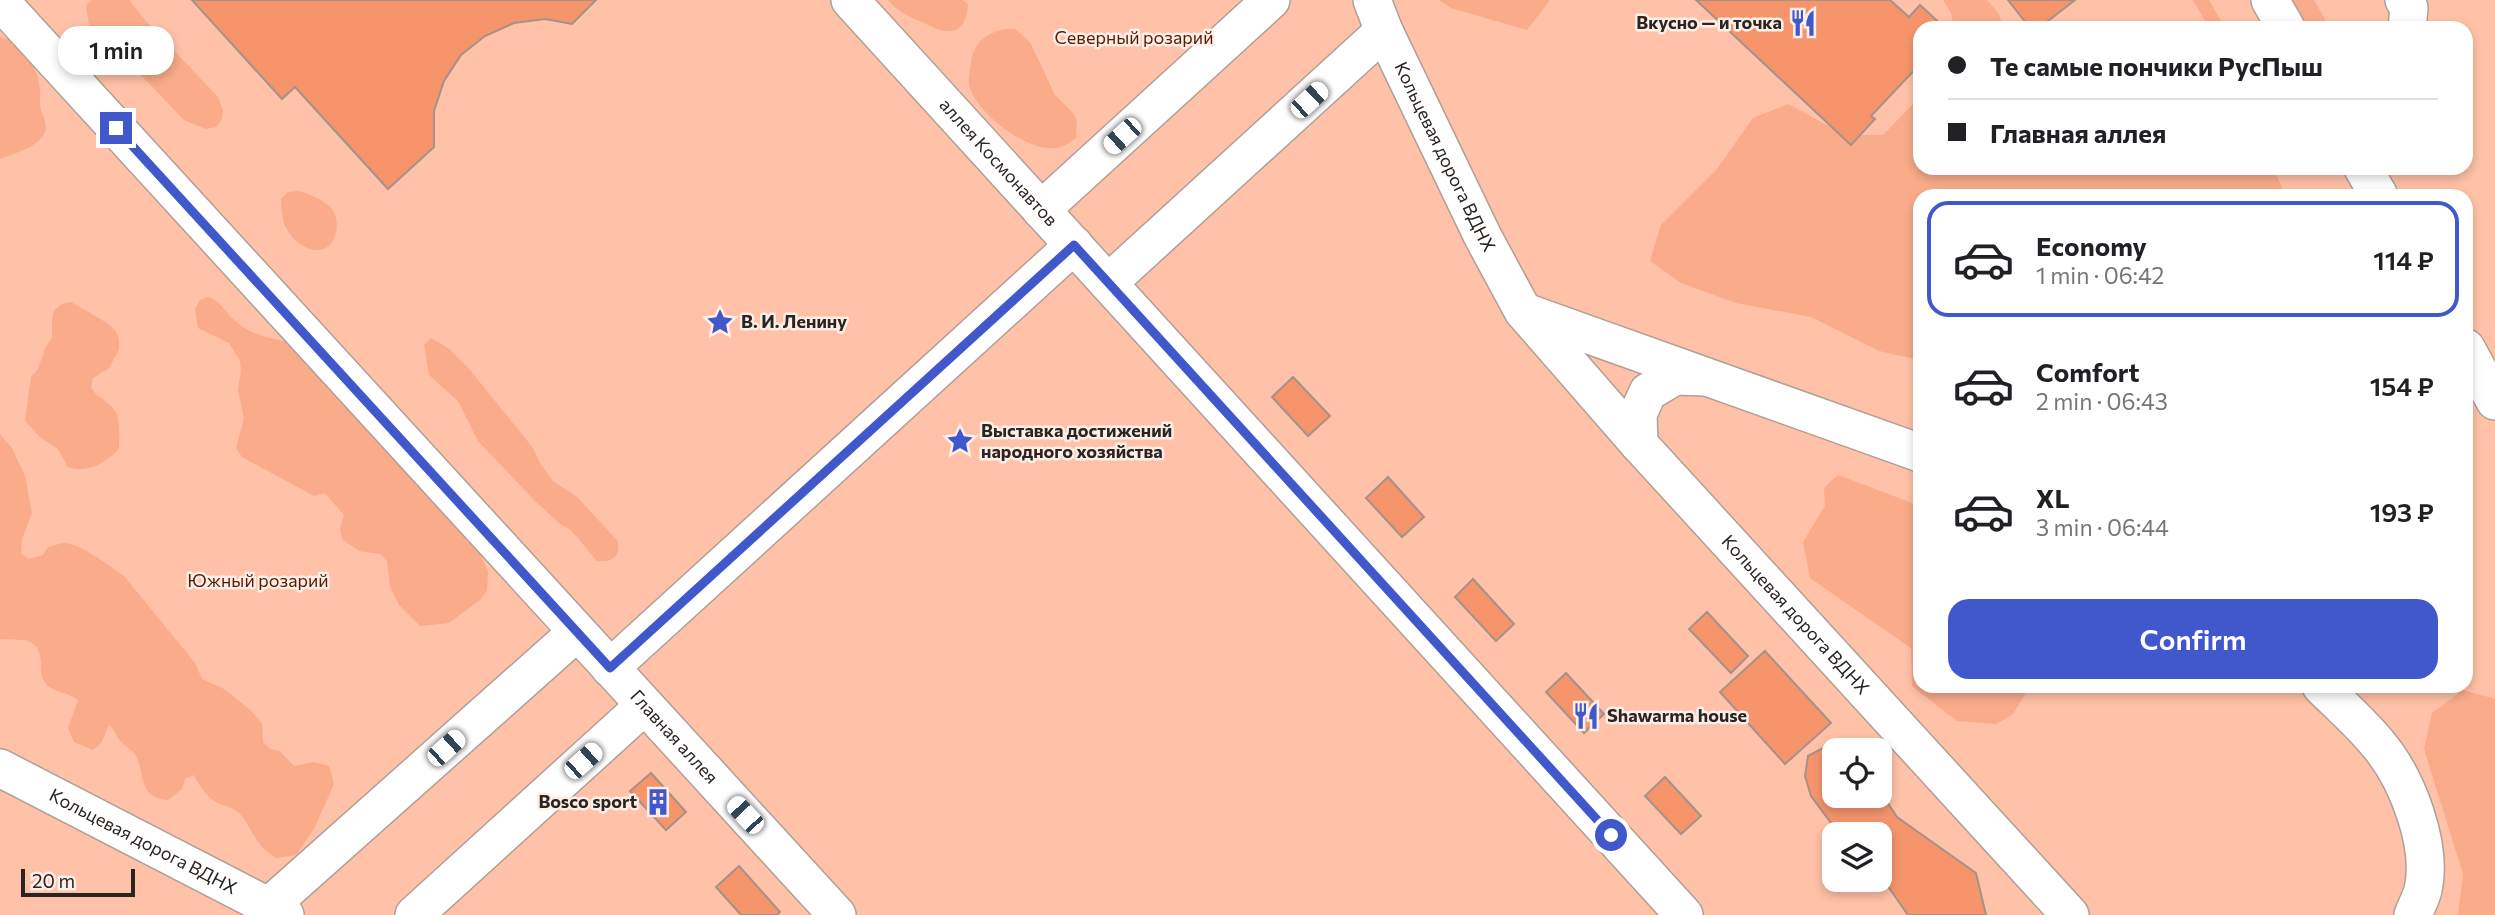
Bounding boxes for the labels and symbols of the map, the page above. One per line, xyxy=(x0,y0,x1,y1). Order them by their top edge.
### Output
restaurant icon: Вкусно — и точка xyxy=(1788,8,1818,38)
place label: Вкусно — и точка xyxy=(1636,11,1782,33)
callout: 1 min xyxy=(58,26,174,76)
park label: Северный розарий xyxy=(1055,26,1213,48)
street label: Кольцевая дорога ВДНХ xyxy=(1390,58,1501,255)
car xyxy=(1287,78,1332,122)
street label: аллея Космонавтов xyxy=(935,94,1063,230)
route end xyxy=(100,112,132,144)
car xyxy=(1100,114,1145,158)
place icon: В. И. Ленину xyxy=(705,307,735,337)
place label: В. И. Ленину xyxy=(741,310,847,332)
place label: Выставка достижений народного хозяйства xyxy=(981,419,1172,462)
place icon: Выставка достижений народного хозяйства xyxy=(945,426,975,456)
street label: Кольцевая дорога ВДНХ xyxy=(1718,530,1875,698)
park label: Южный розарий xyxy=(187,569,329,591)
street label: Главная аллея xyxy=(626,685,723,788)
restaurant icon: Shawarma house xyxy=(1571,701,1601,731)
place label: Shawarma house xyxy=(1607,704,1747,726)
car xyxy=(424,726,469,770)
car xyxy=(561,739,606,783)
street label: Кольцевая дорога ВДНХ xyxy=(46,783,241,898)
building icon: Bosco sport xyxy=(643,787,673,817)
place label: Bosco sport xyxy=(538,790,637,812)
car xyxy=(723,792,768,838)
route start xyxy=(1595,819,1627,851)
scale bar xyxy=(21,866,135,898)

